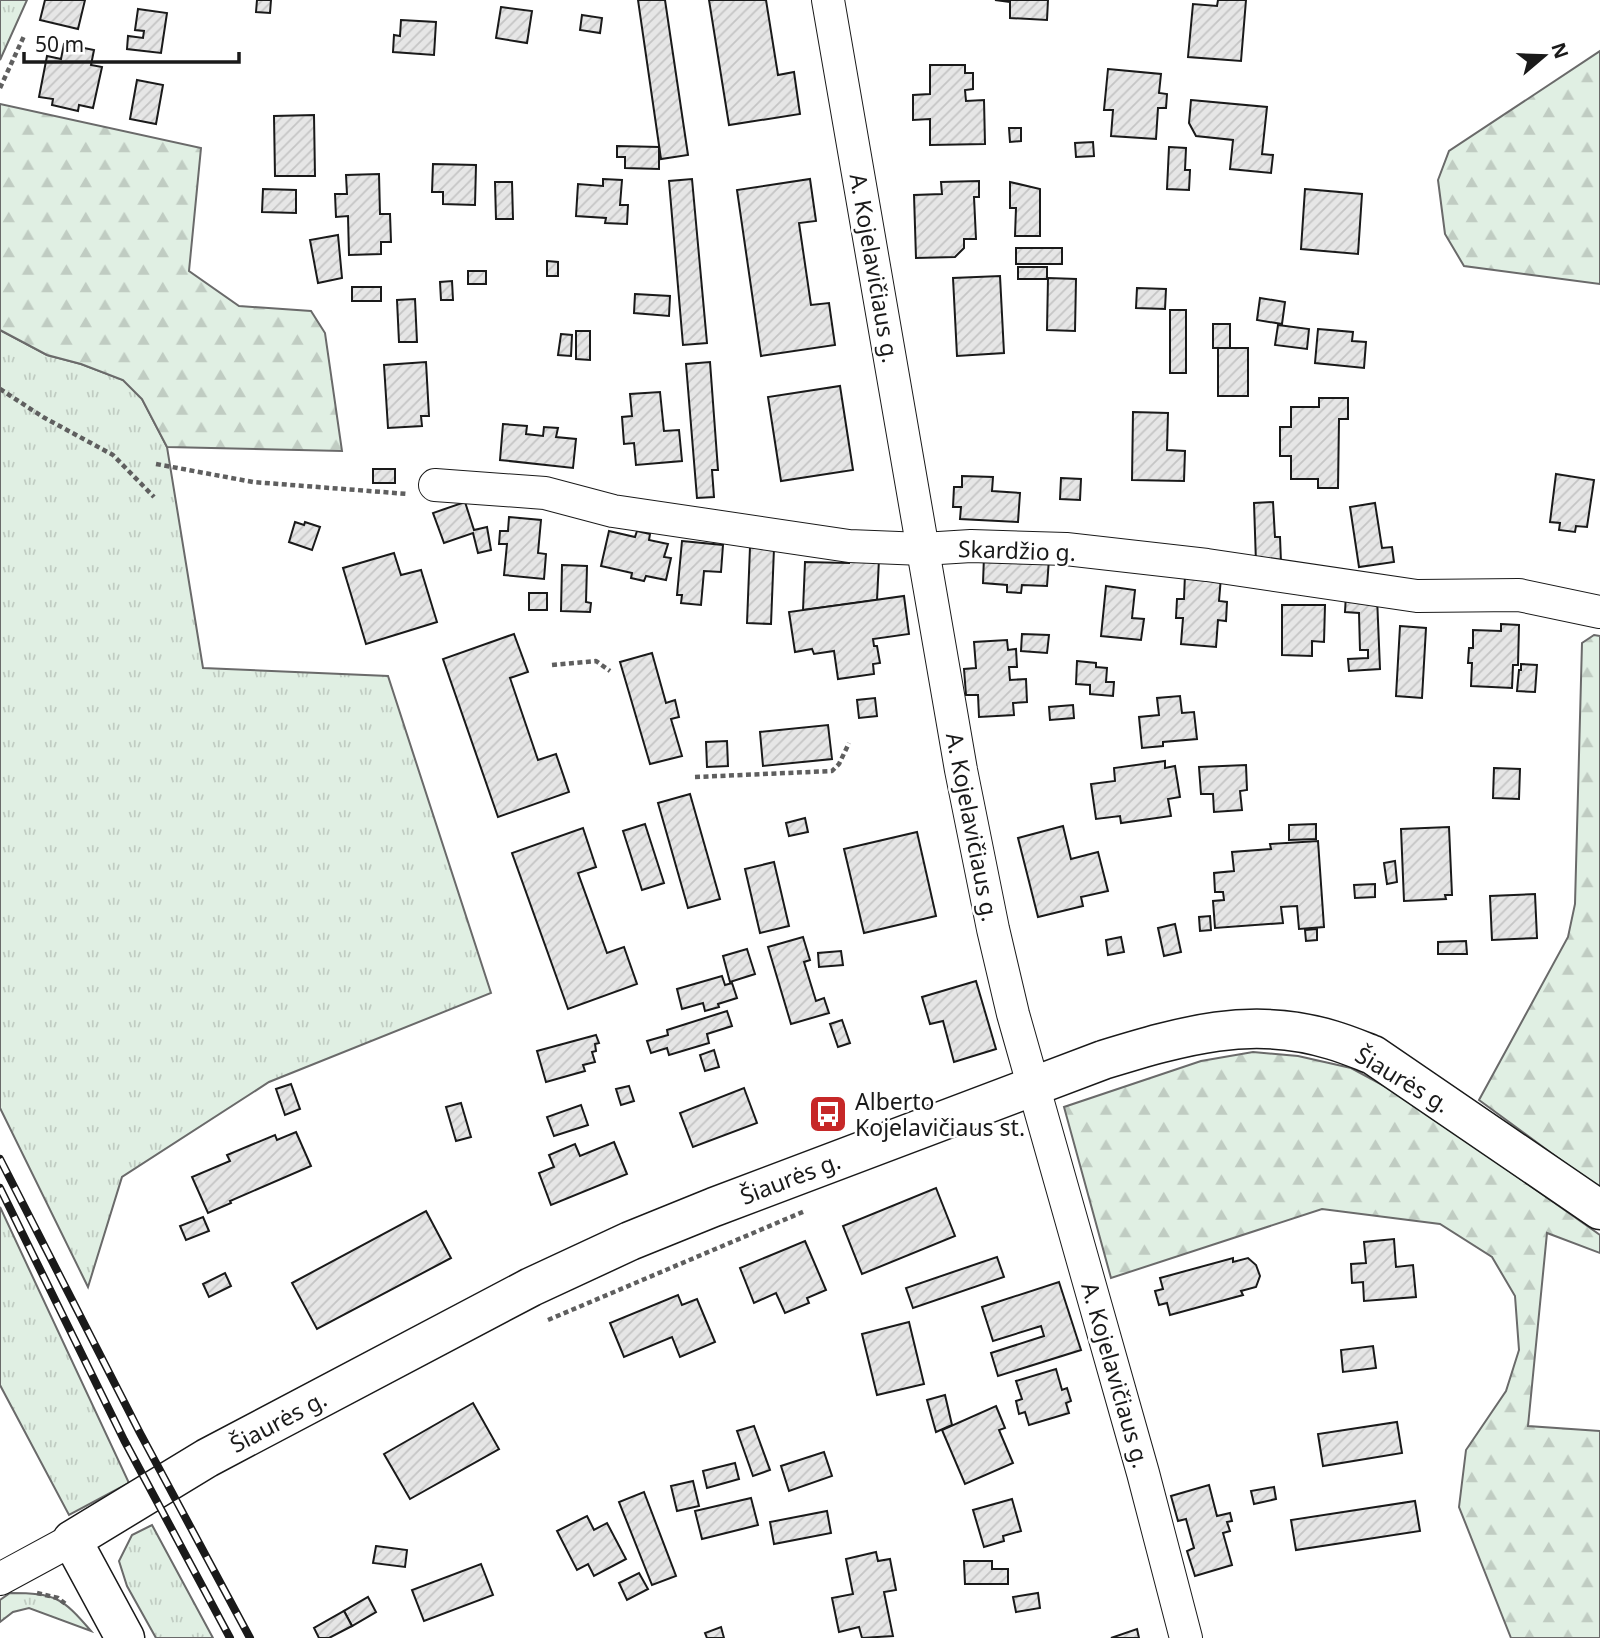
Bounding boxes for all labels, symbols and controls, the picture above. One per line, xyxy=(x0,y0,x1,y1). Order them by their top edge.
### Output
scale bar xyxy=(24,21,240,65)
north arrow xyxy=(1509,21,1579,91)
text: 50 m xyxy=(35,30,84,58)
text: N xyxy=(1545,39,1575,62)
street label: A. Kojelavičiaus g. xyxy=(843,171,907,365)
street label: Skardžio g. xyxy=(958,532,1076,568)
street label: A. Kojelavičiaus g. xyxy=(939,730,1007,924)
street label: Šiaurės g. xyxy=(1350,1038,1456,1120)
place label: Alberto Kojelavičiaus st. xyxy=(855,1085,1025,1143)
bus stop icon: Alberto Kojelavičiaus st. xyxy=(807,1093,849,1135)
street label: Šiaurės g. xyxy=(735,1144,845,1212)
street label: A. Kojelavičiaus g. xyxy=(1074,1278,1158,1472)
street label: Šiaurės g. xyxy=(224,1382,332,1460)

